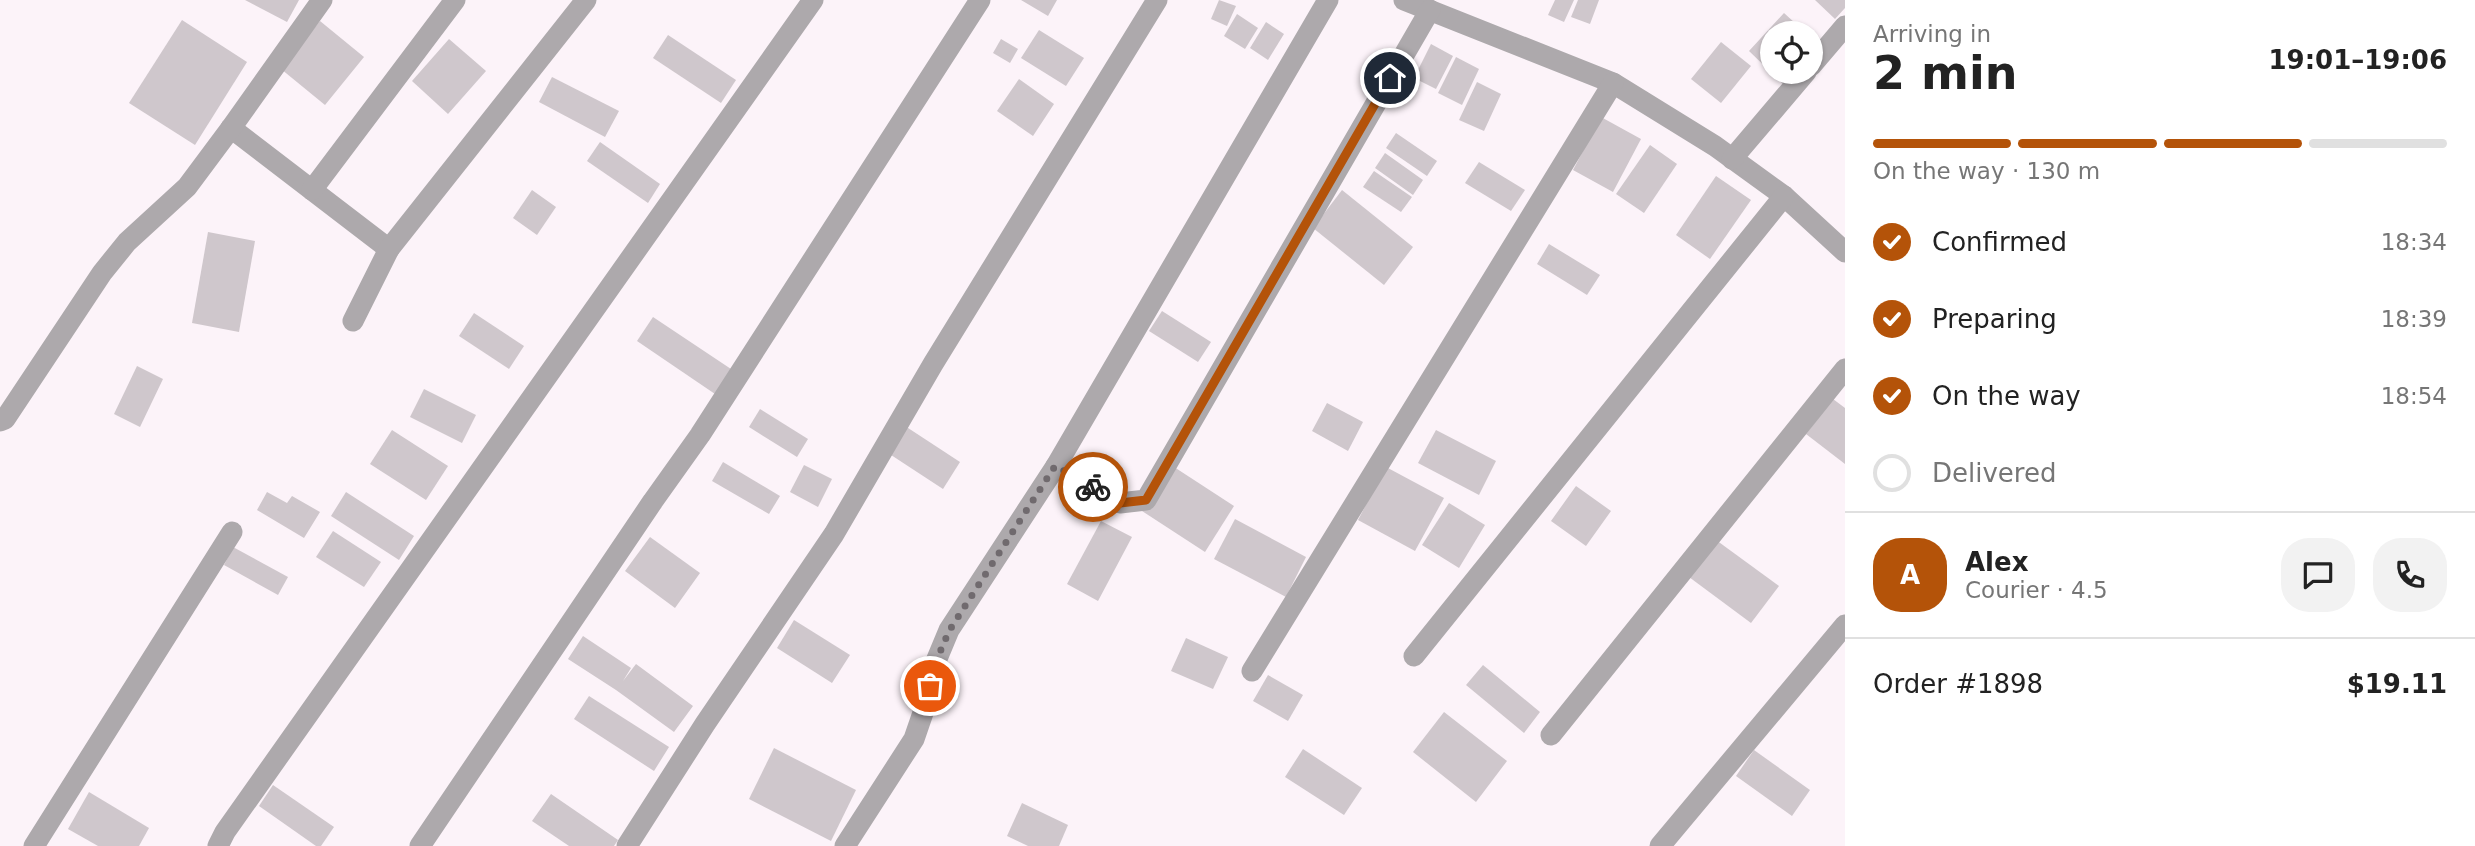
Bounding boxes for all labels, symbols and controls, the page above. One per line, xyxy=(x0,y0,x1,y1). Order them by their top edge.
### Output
map controls xyxy=(1760,21,1823,84)
button: locate xyxy=(1760,21,1823,84)
text: Arriving in xyxy=(1873,21,1991,47)
text: 19:01–19:06 xyxy=(2268,45,2447,75)
text: 2 min xyxy=(1873,46,2017,100)
pin xyxy=(1360,48,1420,108)
icon: home xyxy=(1371,59,1409,97)
text: On the way · 130 m xyxy=(1873,158,2100,184)
icon: check xyxy=(1873,223,1911,261)
text: Confirmed xyxy=(1932,227,2067,257)
text: 18:34 xyxy=(2381,229,2447,255)
icon: check xyxy=(1873,300,1911,338)
text: Preparing xyxy=(1932,304,2057,334)
text: 18:39 xyxy=(2381,306,2447,332)
icon: check xyxy=(1873,377,1911,415)
text: On the way xyxy=(1932,381,2081,411)
text: 18:54 xyxy=(2381,383,2447,409)
courier xyxy=(1058,452,1128,522)
text: Delivered xyxy=(1932,458,2056,488)
icon: bike xyxy=(1074,468,1112,506)
button: chat xyxy=(2281,538,2355,612)
button: phone xyxy=(2373,538,2447,612)
text: Alex xyxy=(1965,547,2028,577)
text: A xyxy=(1900,560,1920,590)
text: Courier · 4.5 xyxy=(1965,577,2108,603)
pin xyxy=(900,656,960,716)
icon: bag xyxy=(911,667,949,705)
text: Order #1898 xyxy=(1873,669,2043,699)
text: $19.11 xyxy=(2347,669,2447,699)

